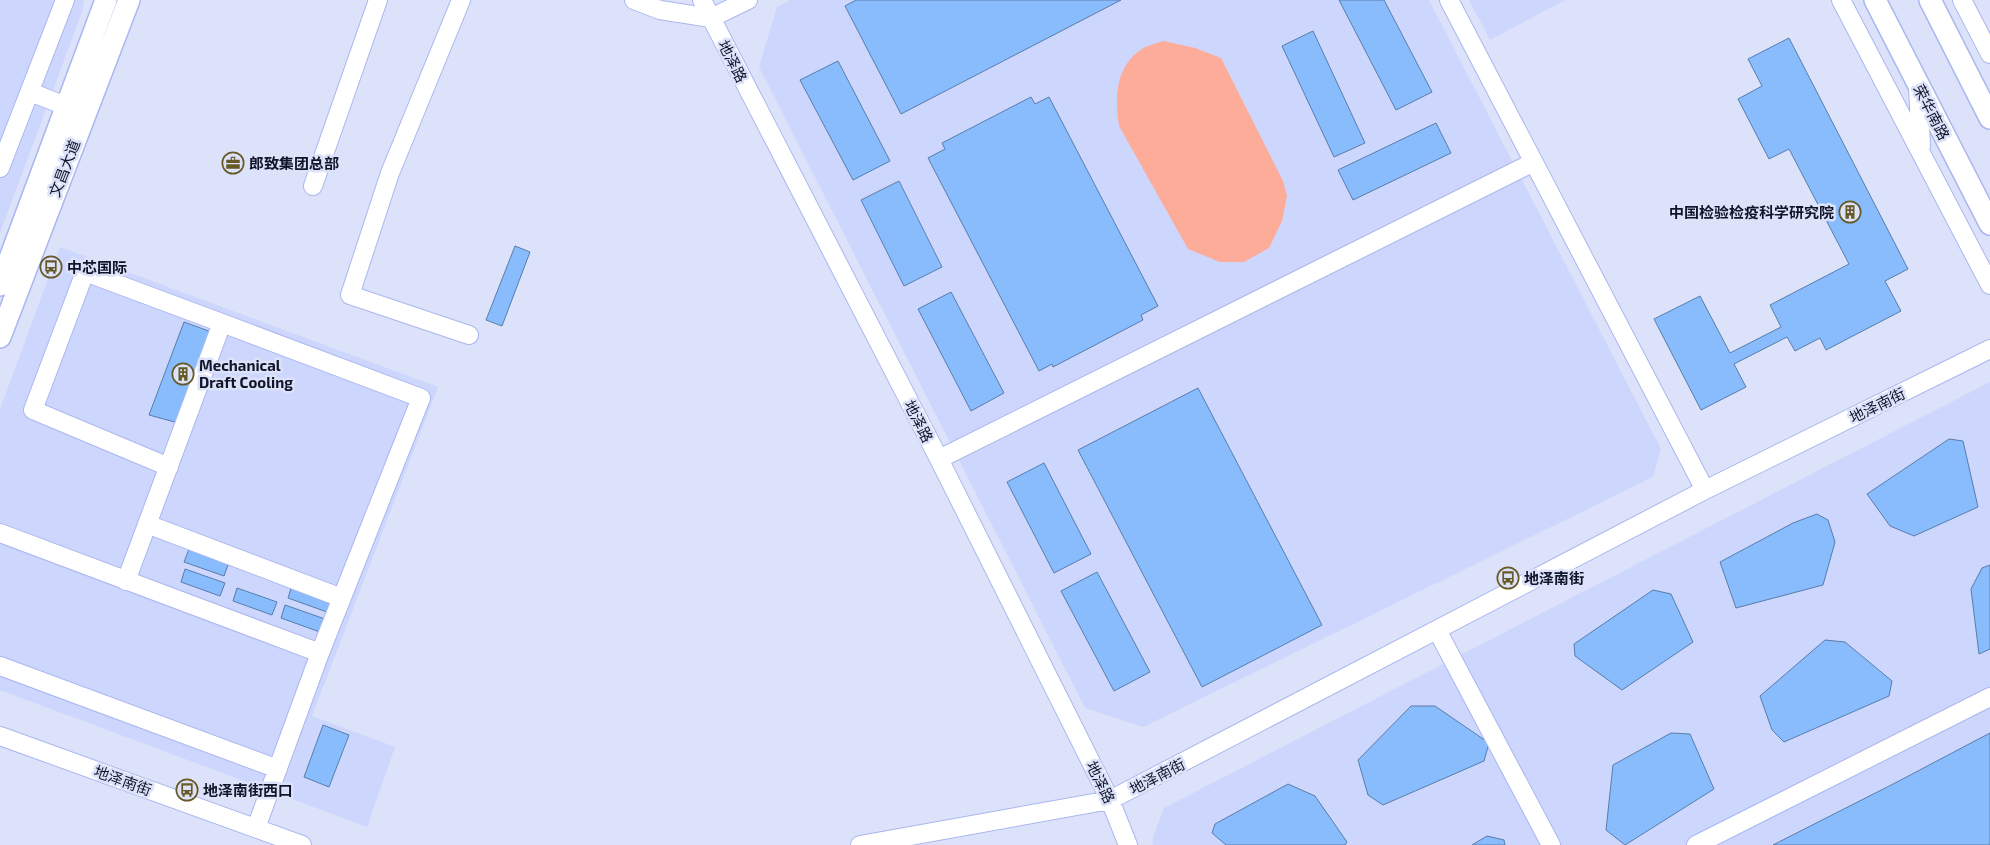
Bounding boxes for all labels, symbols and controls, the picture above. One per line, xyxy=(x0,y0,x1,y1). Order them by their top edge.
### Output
street label: 地泽路 xyxy=(715,37,751,85)
street label: 荣华南路 xyxy=(1910,81,1954,143)
street label: 文昌大道 xyxy=(45,137,83,199)
office icon: 郎致集团总部 xyxy=(221,151,245,175)
place label: 郎致集团总部 xyxy=(249,154,339,172)
building icon: 中国检验检疫科学研究院 xyxy=(1838,200,1862,224)
place label: 中国检验检疫科学研究院 xyxy=(1669,203,1834,221)
bus stop icon: 中芯国际 xyxy=(39,255,63,279)
place label: 中芯国际 xyxy=(67,258,127,276)
place label: Mechanical Draft Cooling xyxy=(199,356,293,391)
building icon: Mechanical Draft Cooling xyxy=(171,362,195,386)
street label: 地泽南街 xyxy=(1846,384,1908,426)
street label: 地泽路 xyxy=(901,397,937,445)
bus stop icon: 地泽南街 xyxy=(1496,566,1520,590)
place label: 地泽南街 xyxy=(1524,569,1584,587)
street label: 地泽南街 xyxy=(1126,754,1188,798)
street label: 地泽路 xyxy=(1083,758,1119,806)
street label: 地泽南街 xyxy=(92,761,154,799)
bus stop icon: 地泽南街西口 xyxy=(175,778,199,802)
place label: 地泽南街西口 xyxy=(203,781,293,799)

